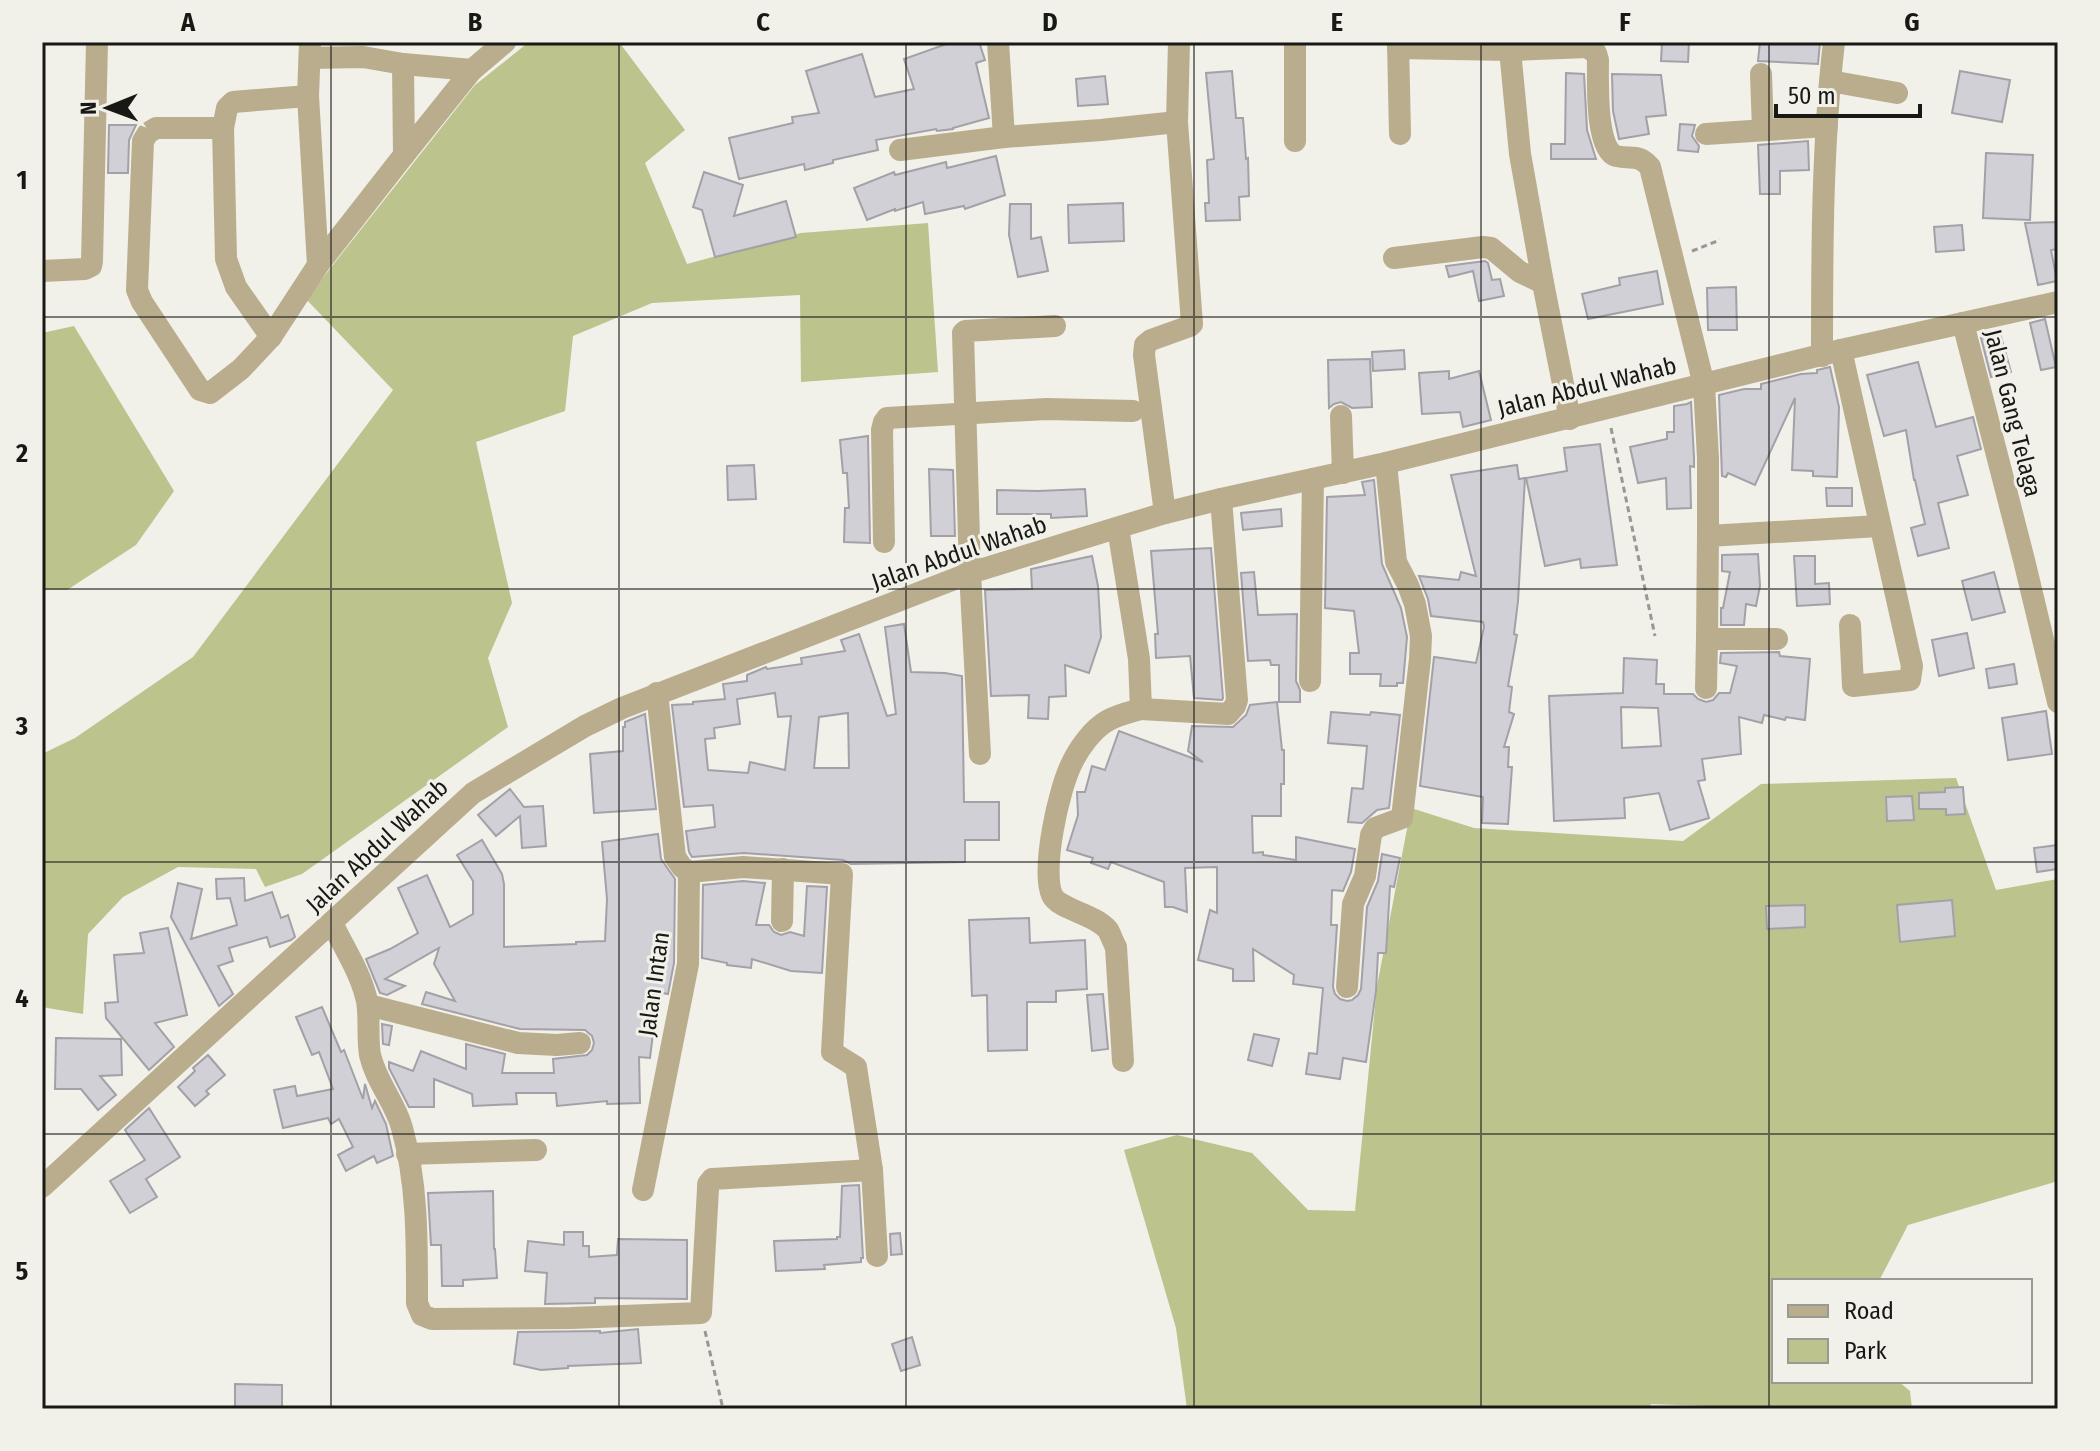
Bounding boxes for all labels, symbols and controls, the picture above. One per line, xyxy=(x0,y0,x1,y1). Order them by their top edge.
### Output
text: A xyxy=(180,7,196,38)
text: B xyxy=(468,7,483,38)
text: C xyxy=(756,7,770,38)
text: D xyxy=(1042,7,1058,38)
text: E xyxy=(1331,7,1343,38)
text: F xyxy=(1619,7,1631,38)
text: G xyxy=(1904,7,1920,38)
north arrow xyxy=(68,68,148,148)
scale bar xyxy=(1776,68,1920,118)
text: 50 m xyxy=(1788,82,1836,110)
text: N xyxy=(75,102,102,115)
text: 1 xyxy=(17,165,28,196)
street label: Jalan Gang Telaga xyxy=(1979,326,2047,500)
street label: Jalan Abdul Wahab xyxy=(1495,351,1679,423)
text: 2 xyxy=(15,438,28,469)
street label: Jalan Abdul Wahab xyxy=(868,510,1050,596)
text: 3 xyxy=(15,711,28,742)
street label: Jalan Abdul Wahab xyxy=(300,773,454,919)
street label: Jalan Intan xyxy=(633,930,675,1038)
text: 4 xyxy=(15,983,29,1014)
text: 5 xyxy=(16,1256,29,1287)
legend xyxy=(1772,1279,2032,1383)
text: Road xyxy=(1844,1297,1894,1325)
text: Park xyxy=(1844,1337,1887,1365)

